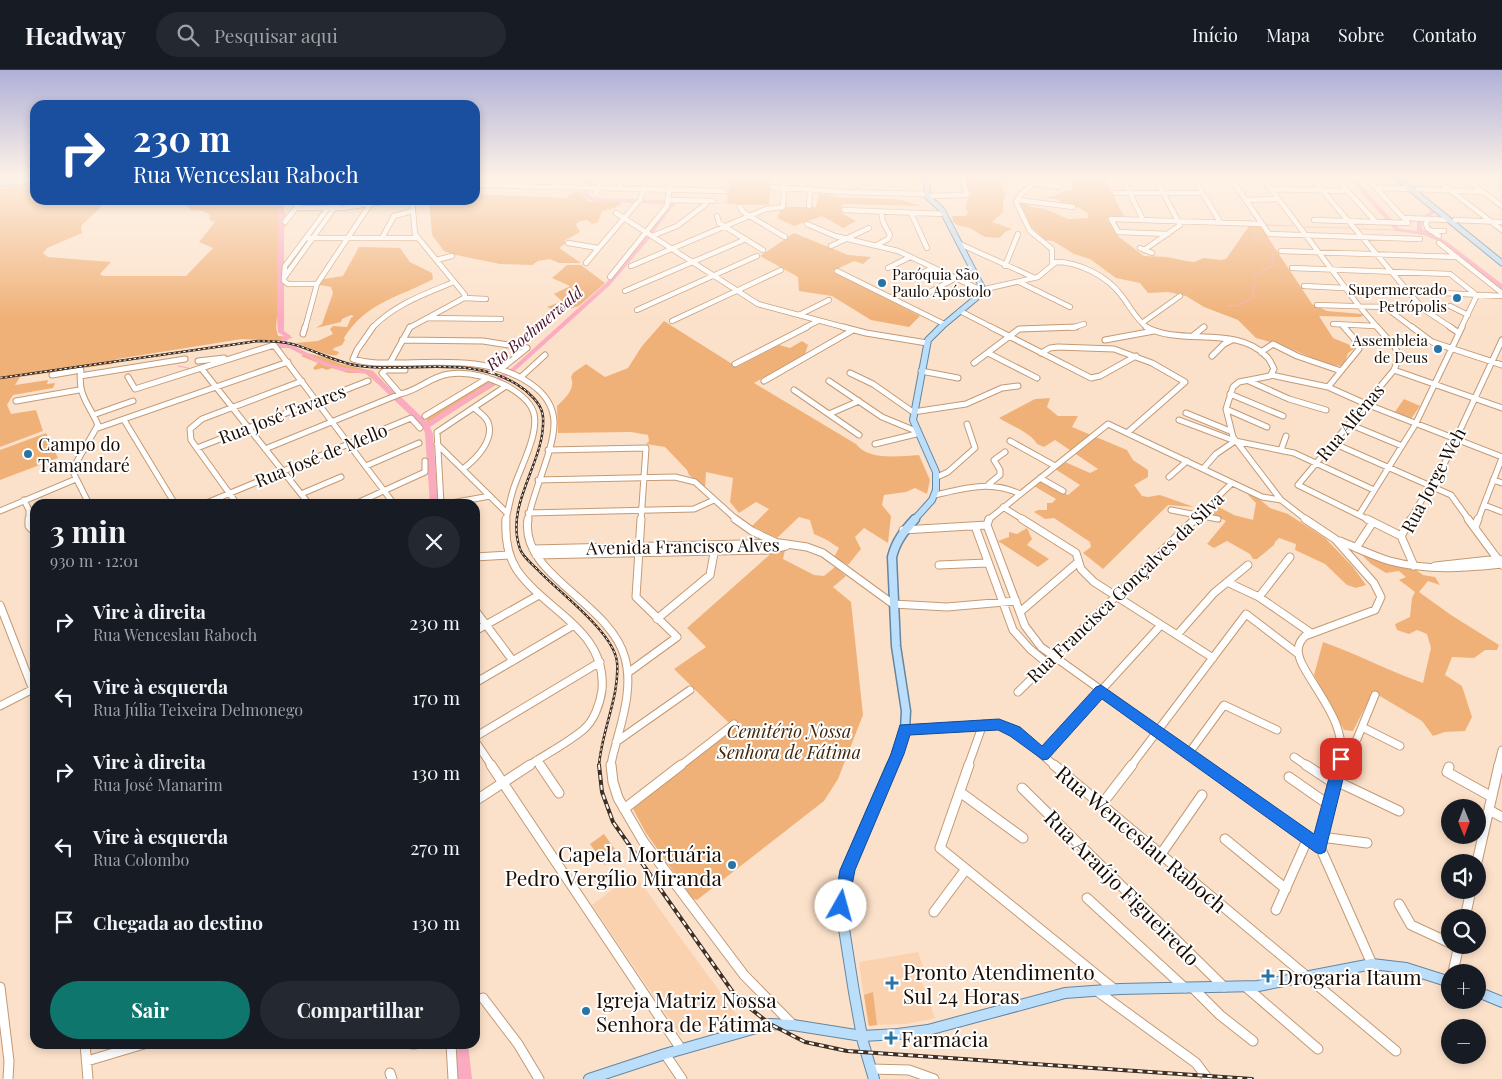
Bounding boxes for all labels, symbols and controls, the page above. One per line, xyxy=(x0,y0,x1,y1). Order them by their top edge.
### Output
search box xyxy=(156,12,506,57)
text: Headway xyxy=(25,19,126,51)
icon: search xyxy=(174,21,202,49)
text: Pesquisar aqui xyxy=(214,22,338,48)
text: Início xyxy=(1192,23,1238,47)
text: Mapa xyxy=(1266,23,1310,47)
text: Sobre xyxy=(1338,23,1384,47)
text: Contato xyxy=(1412,23,1477,47)
text: 230 m xyxy=(133,114,231,161)
icon: right xyxy=(50,120,115,185)
text: Rua Wenceslau Raboch xyxy=(133,159,359,189)
place label: Paróquia São Paulo Apóstolo xyxy=(892,264,991,301)
marker: Paróquia São Paulo Apóstolo xyxy=(876,277,888,289)
place label: Supermercado Petrópolis xyxy=(1348,279,1447,316)
water label: Rio Boehmerwald xyxy=(481,281,588,375)
marker: Supermercado Petrópolis xyxy=(1451,292,1463,304)
place label: Assembleia de Deus xyxy=(1351,330,1429,367)
marker: Assembleia de Deus xyxy=(1432,343,1444,355)
street label: Rua Alfenas xyxy=(1311,378,1389,466)
street label: Rua José Tavares xyxy=(215,379,349,449)
street label: Rua José de Mello xyxy=(251,417,391,493)
street label: Rua Jorge Weh xyxy=(1395,423,1471,537)
place label: Campo do Tamandaré xyxy=(38,432,130,477)
marker: Campo do Tamandaré xyxy=(22,448,34,460)
street label: Rua Francisca Gonçalves da Silva xyxy=(1021,486,1229,688)
text: 3 min xyxy=(50,511,126,551)
button: close xyxy=(408,516,460,568)
street label: Avenida Francisco Alves xyxy=(585,532,780,560)
text: 930 m · 12:01 xyxy=(50,550,139,571)
text: Vire à direita xyxy=(93,598,206,624)
icon: right xyxy=(50,608,78,636)
text: 230 m xyxy=(409,609,460,635)
text: Rua Wenceslau Raboch xyxy=(93,624,257,645)
text: Vire à esquerda xyxy=(93,673,228,699)
icon: left xyxy=(50,683,78,711)
text: 170 m xyxy=(412,684,460,710)
text: Rua Júlia Teixeira Delmonego xyxy=(93,699,303,720)
park label: Cemitério Nossa Senhora de Fátima xyxy=(716,719,861,764)
pin xyxy=(1320,738,1362,780)
icon: arrive xyxy=(1327,745,1355,773)
text: Vire à direita xyxy=(93,748,206,774)
icon: right xyxy=(50,758,78,786)
street label: Rua Wenceslau Raboch xyxy=(1051,758,1234,918)
text: 130 m xyxy=(412,759,460,785)
text: Rua José Manarim xyxy=(93,774,223,795)
north arrow xyxy=(1441,799,1486,844)
map controls xyxy=(1441,799,1486,1064)
street label: Rua Araújo Figueiredo xyxy=(1039,803,1207,971)
text: Vire à esquerda xyxy=(93,823,228,849)
icon: left xyxy=(50,833,78,861)
text: 270 m xyxy=(410,834,460,860)
place label: Capela Mortuária Pedro Vergílio Miranda xyxy=(505,839,723,891)
text: Rua Colombo xyxy=(93,849,189,870)
button: sound xyxy=(1441,854,1486,899)
marker: Capela Mortuária Pedro Vergílio Miranda xyxy=(726,859,738,871)
position arrow xyxy=(814,879,866,931)
icon: arrive xyxy=(50,908,78,936)
text: Chegada ao destino xyxy=(93,909,263,935)
text: 130 m xyxy=(412,909,460,935)
button: search xyxy=(1441,909,1486,954)
place label: Pronto Atendimento Sul 24 Horas xyxy=(903,957,1095,1009)
place label: Drogaria Itaum xyxy=(1278,962,1422,990)
button: + xyxy=(1441,964,1486,1009)
marker: Drogaria Itaum xyxy=(1262,970,1274,982)
marker: Pronto Atendimento Sul 24 Horas xyxy=(885,976,899,990)
button: Sair xyxy=(50,981,250,1039)
button: Compartilhar xyxy=(260,981,460,1039)
place label: Igreja Matriz Nossa Senhora de Fátima xyxy=(596,985,777,1037)
marker: Igreja Matriz Nossa Senhora de Fátima xyxy=(580,1005,592,1017)
button: − xyxy=(1441,1019,1486,1064)
place label: Farmácia xyxy=(901,1024,989,1052)
marker: Farmácia xyxy=(885,1032,897,1044)

